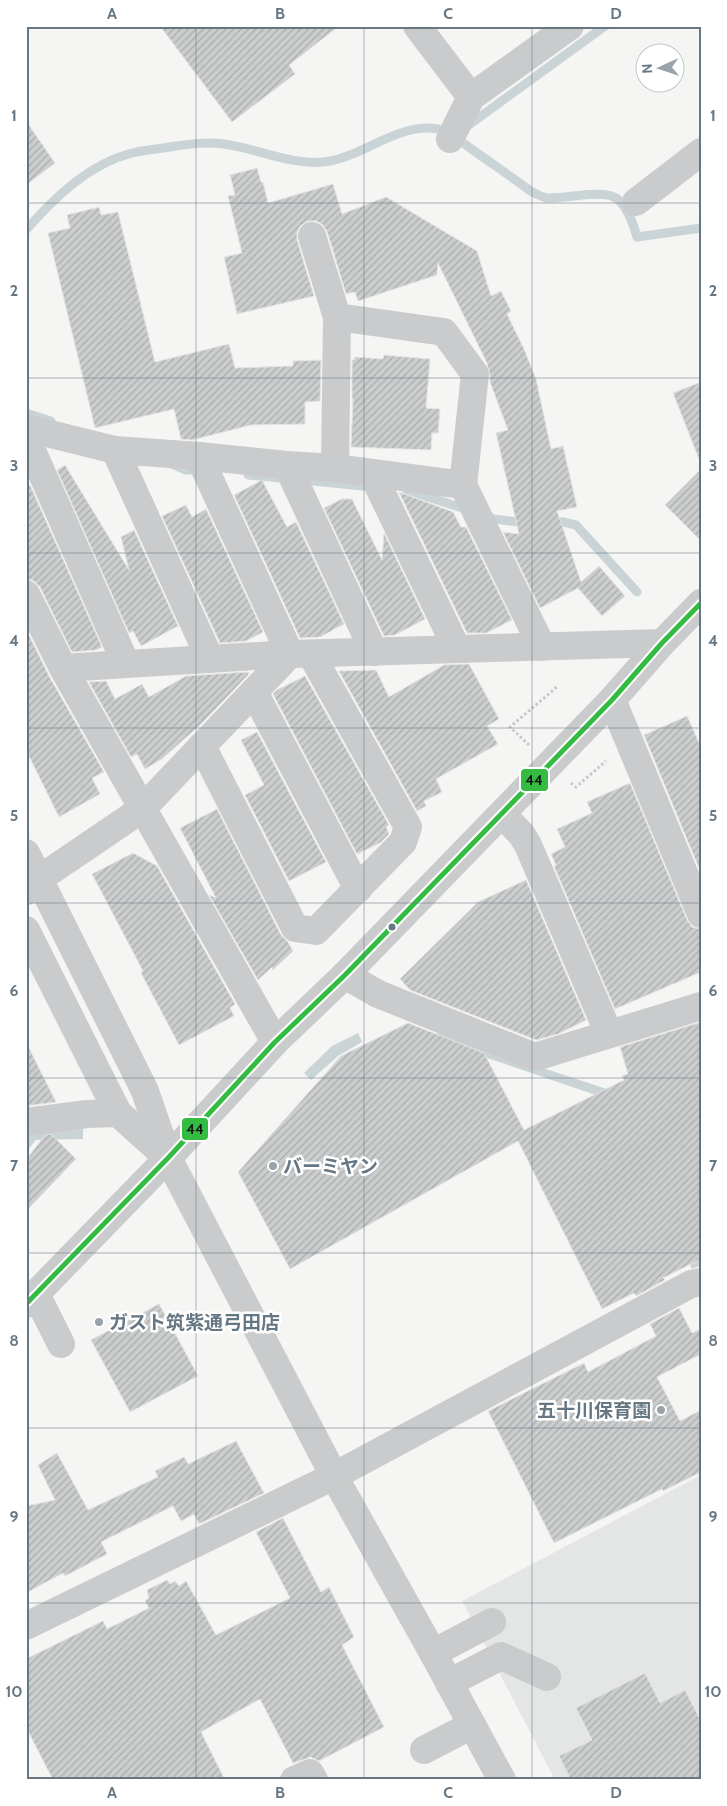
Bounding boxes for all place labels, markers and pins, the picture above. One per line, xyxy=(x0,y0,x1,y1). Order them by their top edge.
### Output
unlabelled marker xyxy=(387,922,397,932)
place label: バーミヤン xyxy=(283,1155,378,1178)
marker: バーミヤン xyxy=(267,1160,279,1172)
place label: ガスト筑紫通弓田店 xyxy=(109,1311,280,1334)
marker: ガスト筑紫通弓田店 xyxy=(93,1316,105,1328)
place label: 五十川保育園 xyxy=(537,1399,651,1422)
marker: 五十川保育園 xyxy=(655,1404,667,1416)

